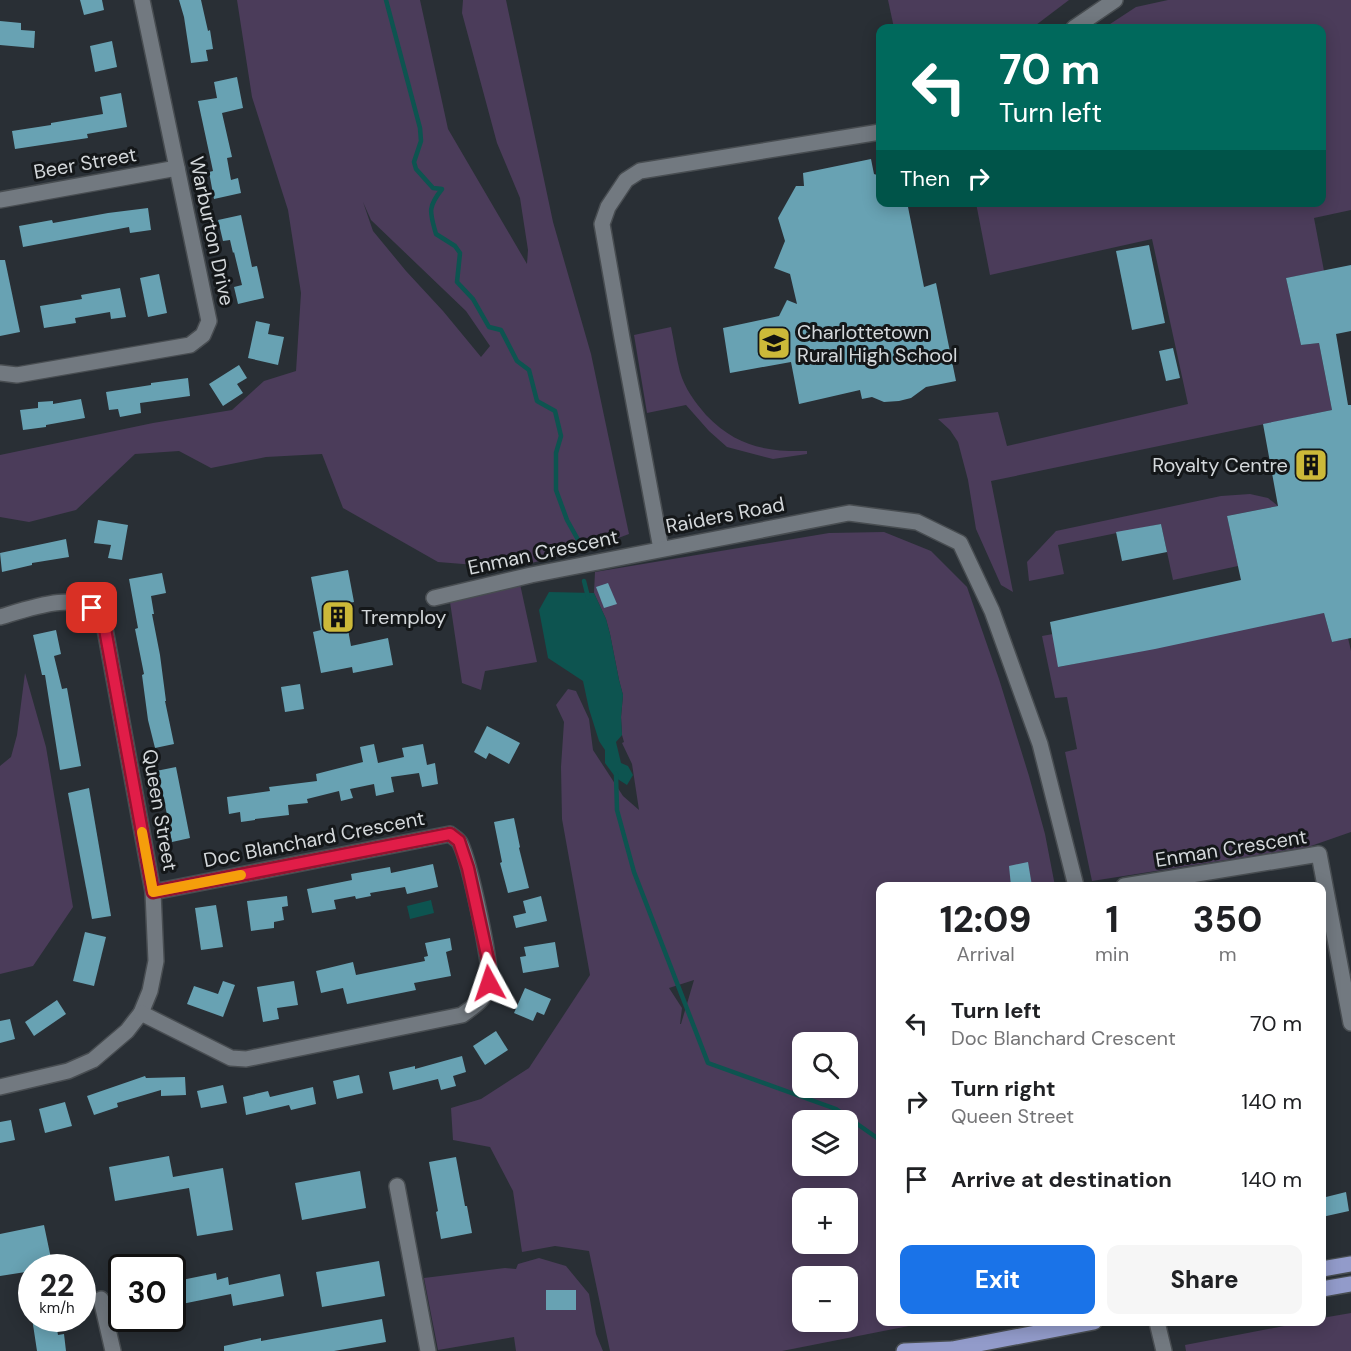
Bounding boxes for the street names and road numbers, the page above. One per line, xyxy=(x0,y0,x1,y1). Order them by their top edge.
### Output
street label: Beer Street xyxy=(31,141,139,185)
street label: Warburton Drive xyxy=(184,154,240,308)
street label: Raiders Road xyxy=(663,491,787,539)
street label: Enman Crescent xyxy=(465,523,621,581)
street label: Queen Street xyxy=(137,747,184,873)
street label: Doc Blanchard Crescent xyxy=(201,805,427,873)
street label: Enman Crescent xyxy=(1153,823,1309,873)

